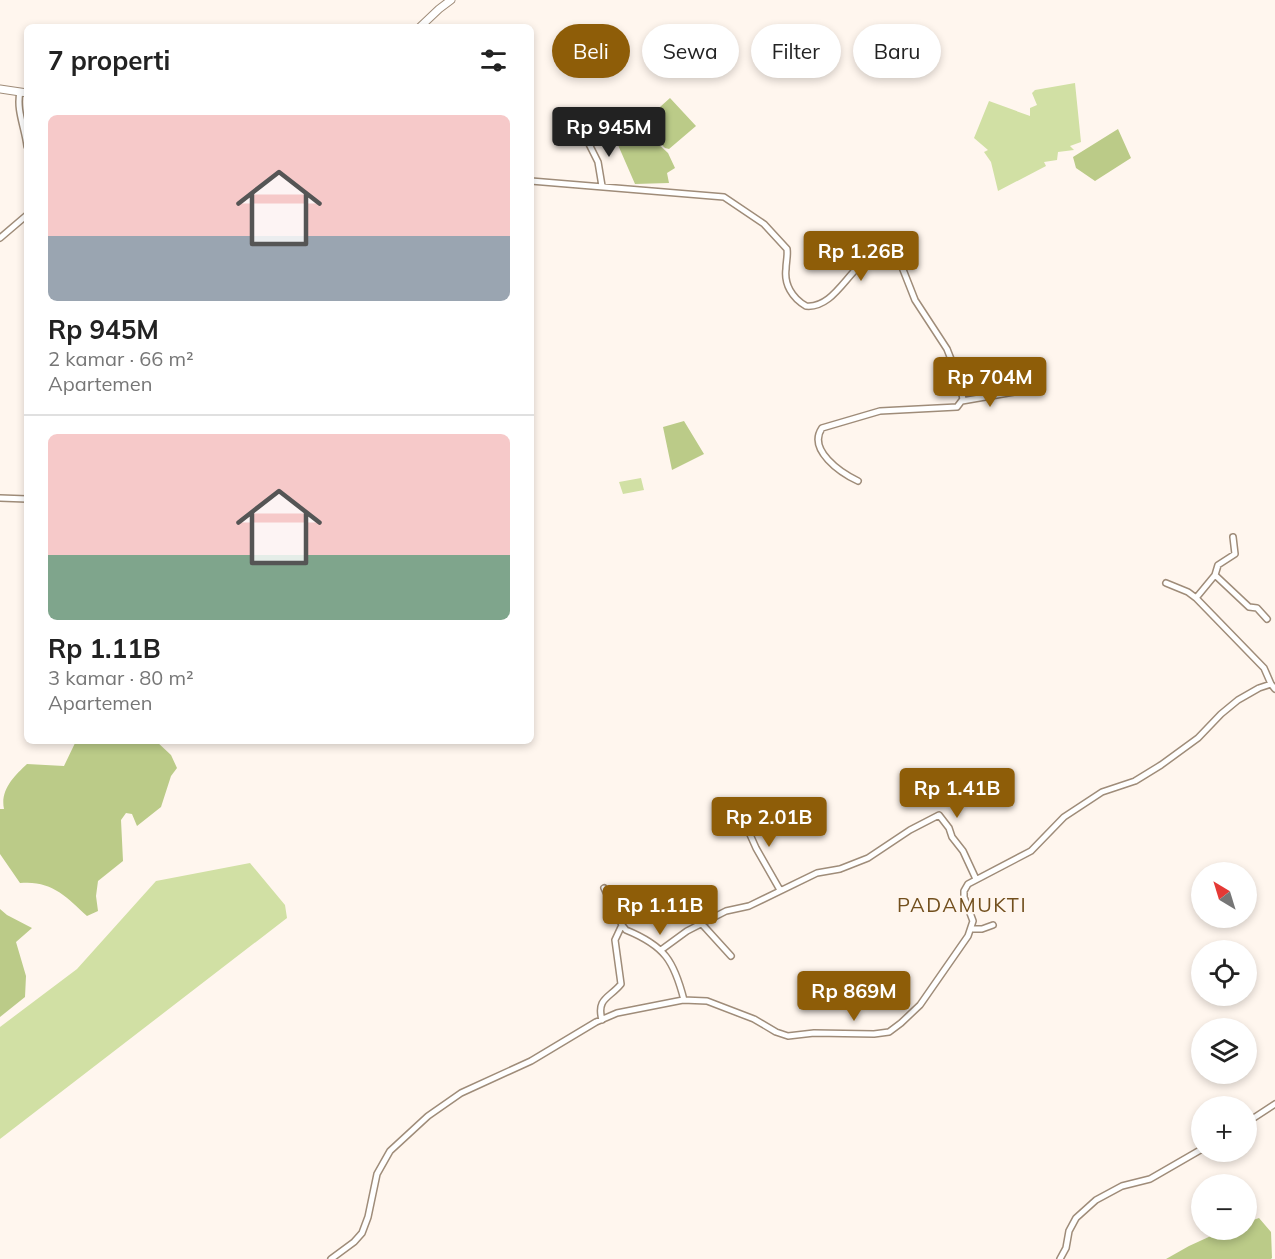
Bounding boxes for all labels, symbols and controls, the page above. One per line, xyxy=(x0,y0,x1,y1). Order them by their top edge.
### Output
chip: Beli xyxy=(552,24,630,78)
chip: Sewa xyxy=(642,24,739,78)
chip: Filter xyxy=(751,24,841,78)
chip: Baru xyxy=(853,24,941,78)
text: 7 properti xyxy=(48,44,170,77)
icon: filters xyxy=(477,44,510,77)
pin: Rp 945M xyxy=(554,107,664,158)
text: Rp 945M xyxy=(566,114,652,139)
icon: home xyxy=(225,154,333,262)
pin: Rp 1.26B xyxy=(799,231,923,282)
text: Rp 1.26B xyxy=(818,238,904,263)
text: Rp 945M xyxy=(48,313,159,346)
text: 2 kamar · 66 m² xyxy=(48,346,194,371)
pin: Rp 704M xyxy=(935,357,1045,408)
text: Rp 704M xyxy=(947,364,1033,389)
text: Apartemen xyxy=(48,371,152,396)
icon: home xyxy=(225,473,333,581)
text: Rp 1.11B xyxy=(48,632,161,665)
text: 3 kamar · 80 m² xyxy=(48,665,194,690)
text: Apartemen xyxy=(48,690,152,715)
pin: Rp 1.41B xyxy=(895,768,1019,819)
text: Rp 1.41B xyxy=(914,775,1000,800)
pin: Rp 2.01B xyxy=(707,797,831,848)
text: Rp 2.01B xyxy=(726,804,812,829)
north arrow xyxy=(1191,862,1257,928)
map controls xyxy=(1191,862,1257,1240)
pin: Rp 1.11B xyxy=(598,885,722,936)
text: Rp 1.11B xyxy=(617,892,703,917)
district label: PADAMUKTI xyxy=(897,892,1027,917)
button: locate xyxy=(1191,940,1257,1006)
pin: Rp 869M xyxy=(799,971,909,1022)
text: Rp 869M xyxy=(811,978,897,1003)
button: layers xyxy=(1191,1018,1257,1084)
button: + xyxy=(1191,1096,1257,1162)
button: − xyxy=(1191,1174,1257,1240)

